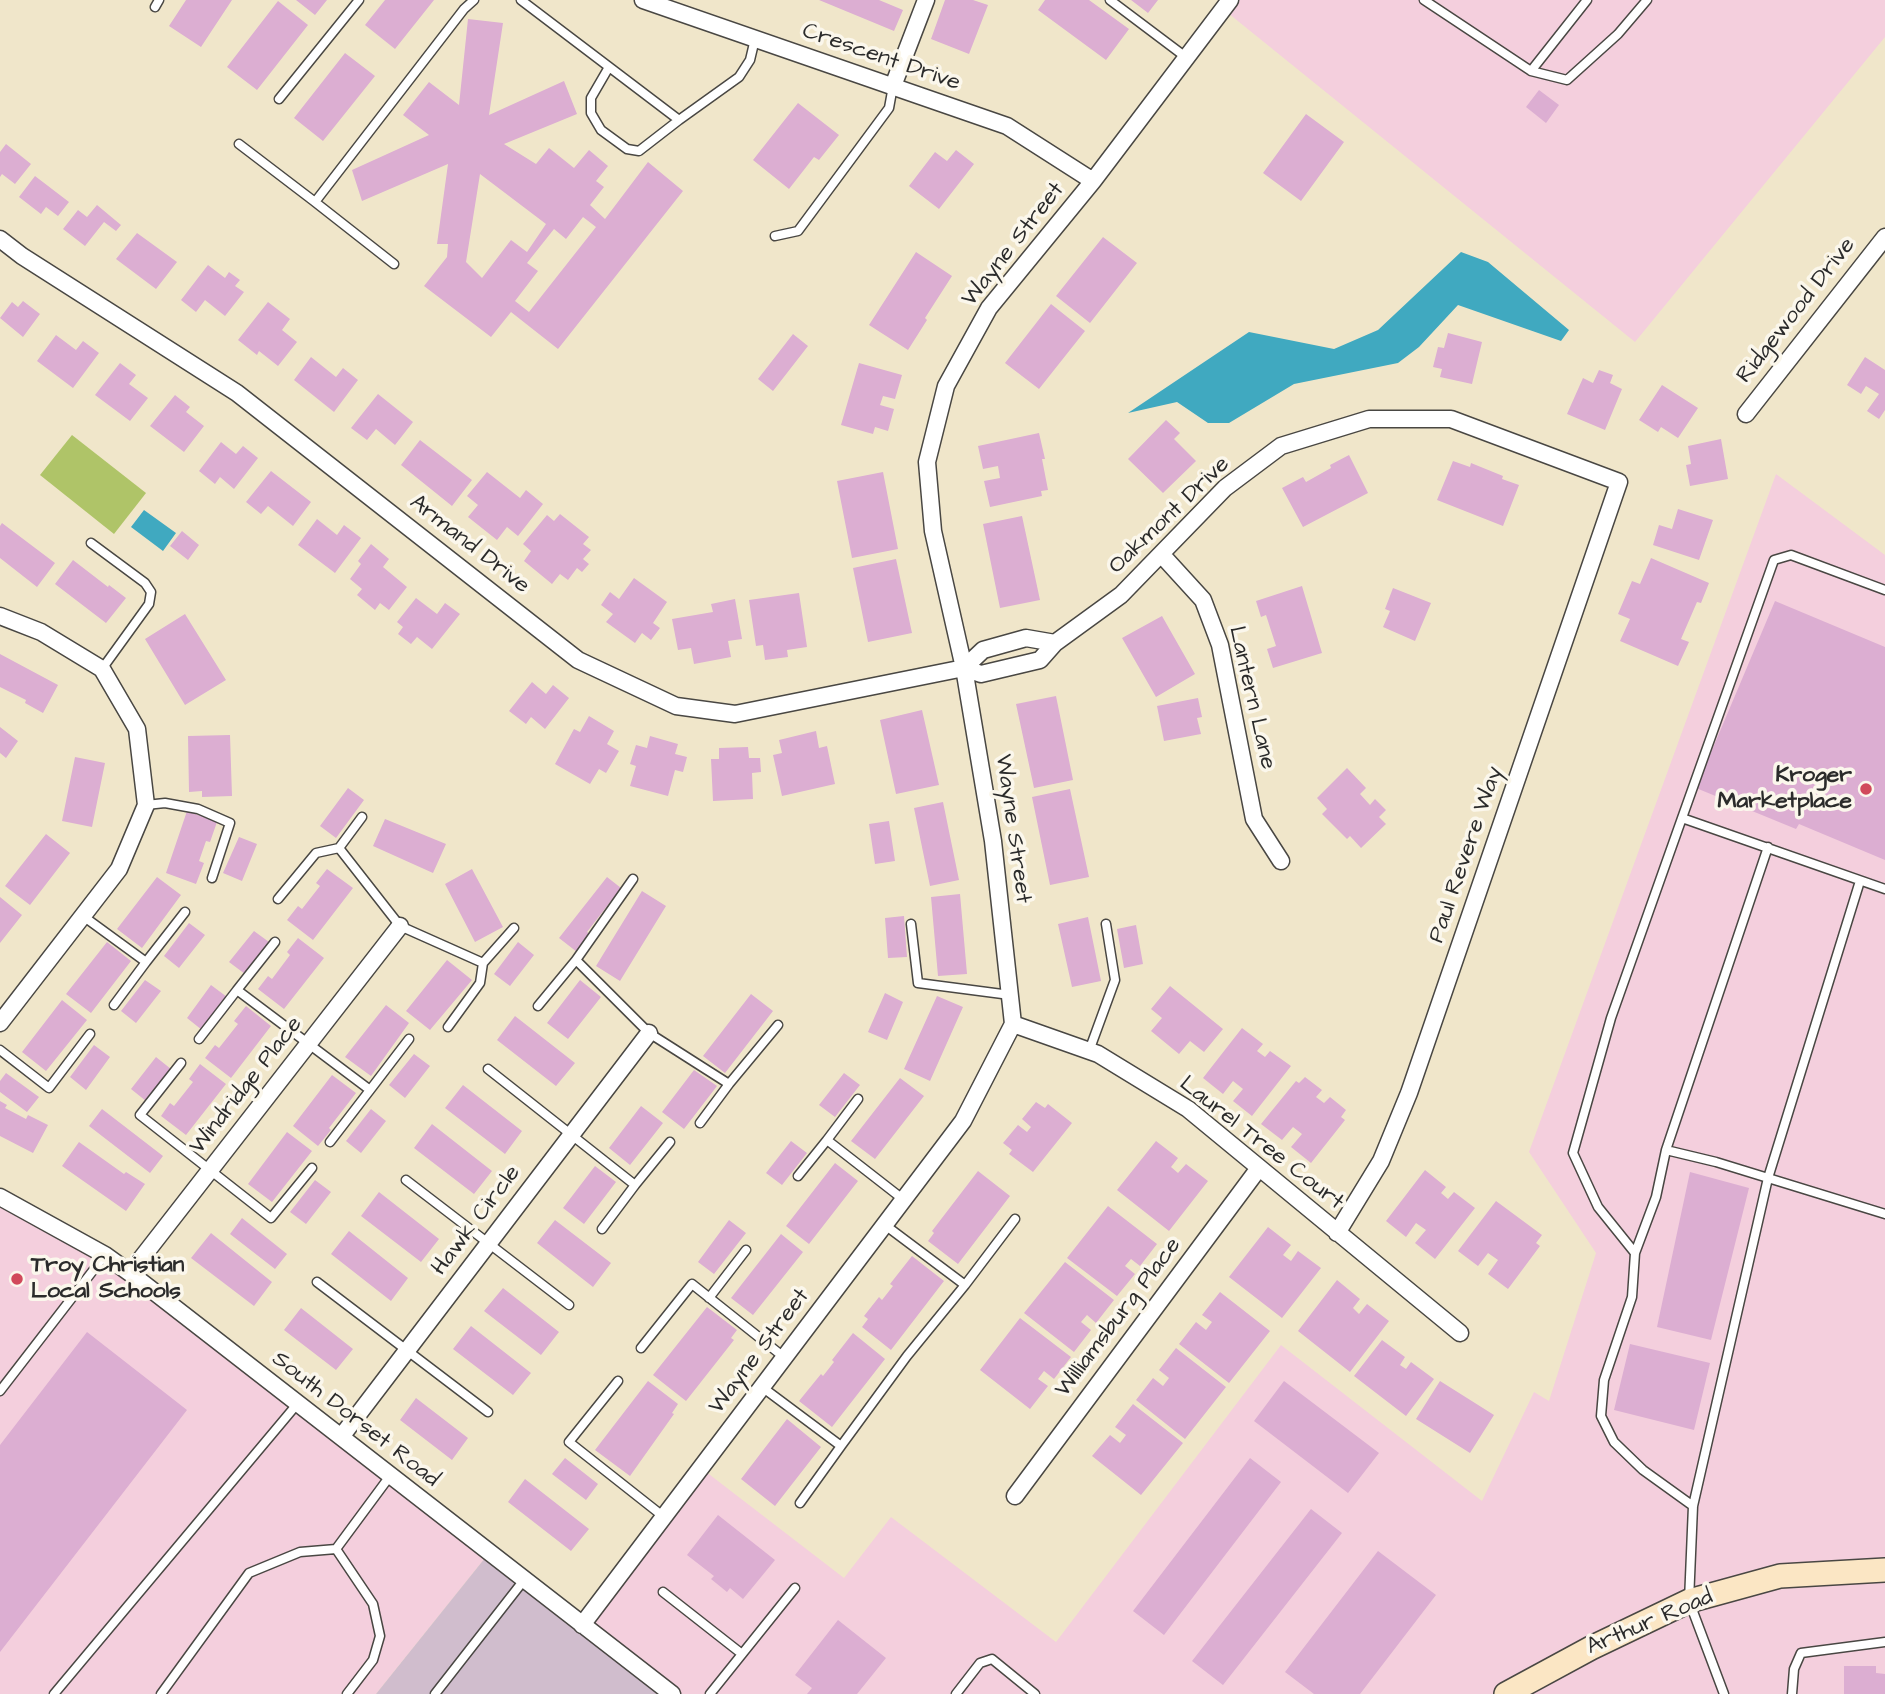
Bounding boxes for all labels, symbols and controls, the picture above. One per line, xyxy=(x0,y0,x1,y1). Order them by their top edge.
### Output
street label: Crescent Drive xyxy=(798,18,964,98)
street label: Wayne Street xyxy=(957,177,1071,313)
street label: Ridgewood Drive xyxy=(1732,233,1862,389)
street label: Oakmont Drive xyxy=(1104,451,1236,581)
street label: Armand Drive xyxy=(403,489,535,601)
street label: Lantern Lane xyxy=(1221,624,1281,772)
street label: Wayne Street xyxy=(988,753,1036,905)
place label: Kroger Marketplace xyxy=(1718,762,1852,816)
street label: Paul Revere Way xyxy=(1424,763,1510,947)
marker: Kroger Marketplace xyxy=(1858,781,1874,797)
street label: Windridge Place xyxy=(185,1012,309,1160)
street label: Laurel Tree Court xyxy=(1173,1071,1349,1217)
street label: Hawk Circle xyxy=(427,1161,527,1281)
street label: Williamsburg Place xyxy=(1050,1233,1188,1403)
place label: Troy Christian Local Schools xyxy=(31,1252,184,1306)
marker: Troy Christian Local Schools xyxy=(9,1271,25,1287)
street label: Wayne Street xyxy=(704,1284,816,1420)
street label: South Dorset Road xyxy=(266,1346,444,1494)
street label: Arthur Road xyxy=(1583,1584,1717,1662)

